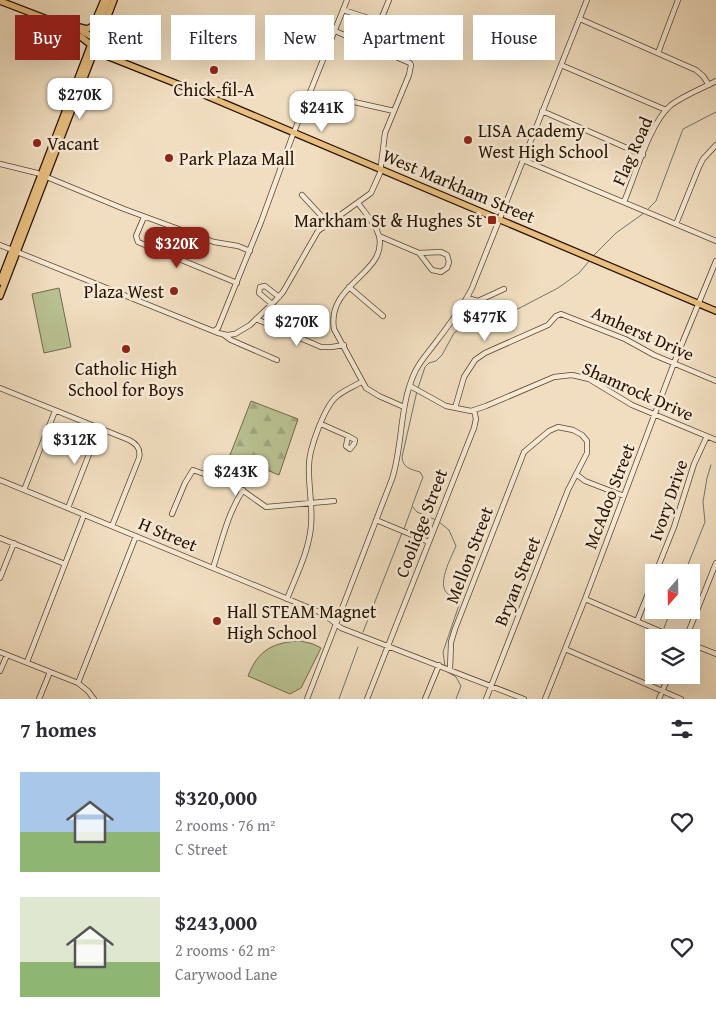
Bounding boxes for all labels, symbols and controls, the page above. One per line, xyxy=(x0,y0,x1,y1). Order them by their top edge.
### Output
chip: Buy xyxy=(15,15,80,60)
chip: Rent xyxy=(90,15,161,60)
chip: Filters xyxy=(171,15,255,60)
chip: New xyxy=(265,15,334,60)
chip: Apartment xyxy=(344,15,463,60)
chip: House xyxy=(473,15,555,60)
marker: Chick-fil-A xyxy=(208,64,220,76)
place label: Chick-fil-A xyxy=(174,76,255,103)
pin: $270K xyxy=(45,78,115,120)
text: $270K xyxy=(58,82,102,106)
pin: $241K xyxy=(287,90,357,133)
text: $241K xyxy=(300,95,344,119)
street label: Flag Road xyxy=(605,112,659,190)
place label: LISA Academy West High School xyxy=(478,117,609,165)
place label: Vacant xyxy=(47,130,100,157)
marker: LISA Academy West High School xyxy=(462,134,474,146)
marker: Vacant xyxy=(31,137,43,149)
street label: West Markham Street xyxy=(379,142,540,231)
place label: Park Plaza Mall xyxy=(179,145,295,172)
marker: Park Plaza Mall xyxy=(163,152,175,164)
place label: Markham St & Hughes St xyxy=(294,207,483,234)
marker: Markham St & Hughes St xyxy=(486,214,498,226)
pin: $320K xyxy=(142,226,212,269)
text: $320K xyxy=(155,231,199,255)
place label: Plaza West xyxy=(84,278,165,305)
marker: Plaza West xyxy=(168,285,180,297)
street label: Amherst Drive xyxy=(588,298,698,368)
pin: $477K xyxy=(450,300,520,342)
pin: $270K xyxy=(262,304,332,347)
text: $477K xyxy=(463,304,507,328)
text: $270K xyxy=(275,309,319,333)
marker: Catholic High School for Boys xyxy=(120,343,132,355)
street label: Shamrock Drive xyxy=(578,354,698,428)
place label: Catholic High School for Boys xyxy=(68,355,184,403)
pin: $312K xyxy=(40,422,110,465)
text: $312K xyxy=(53,427,97,451)
street label: McAdoo Street xyxy=(576,439,642,553)
pin: $243K xyxy=(201,454,271,497)
street label: Ivory Drive xyxy=(642,456,694,544)
text: $243K xyxy=(214,459,258,483)
street label: Coolidge Street xyxy=(388,464,454,581)
street label: Mellon Street xyxy=(438,502,500,608)
street label: H Street xyxy=(134,510,202,559)
street label: Bryan Street xyxy=(487,532,547,630)
north arrow xyxy=(645,564,700,619)
map controls xyxy=(645,564,700,684)
place label: Hall STEAM Magnet High School xyxy=(227,598,377,646)
marker: Hall STEAM Magnet High School xyxy=(211,615,223,627)
button: layers xyxy=(645,629,700,684)
text: 7 homes xyxy=(20,714,96,745)
icon: filters xyxy=(668,715,696,743)
text: $320,000 xyxy=(175,782,257,813)
icon: home xyxy=(60,792,120,852)
icon: heart xyxy=(668,808,696,836)
text: 2 rooms · 76 m² xyxy=(175,813,275,837)
text: C Street xyxy=(175,837,228,861)
text: $243,000 xyxy=(175,907,257,938)
icon: home xyxy=(60,917,120,977)
icon: heart xyxy=(668,933,696,961)
text: 2 rooms · 62 m² xyxy=(175,938,275,962)
text: Carywood Lane xyxy=(175,962,277,986)

